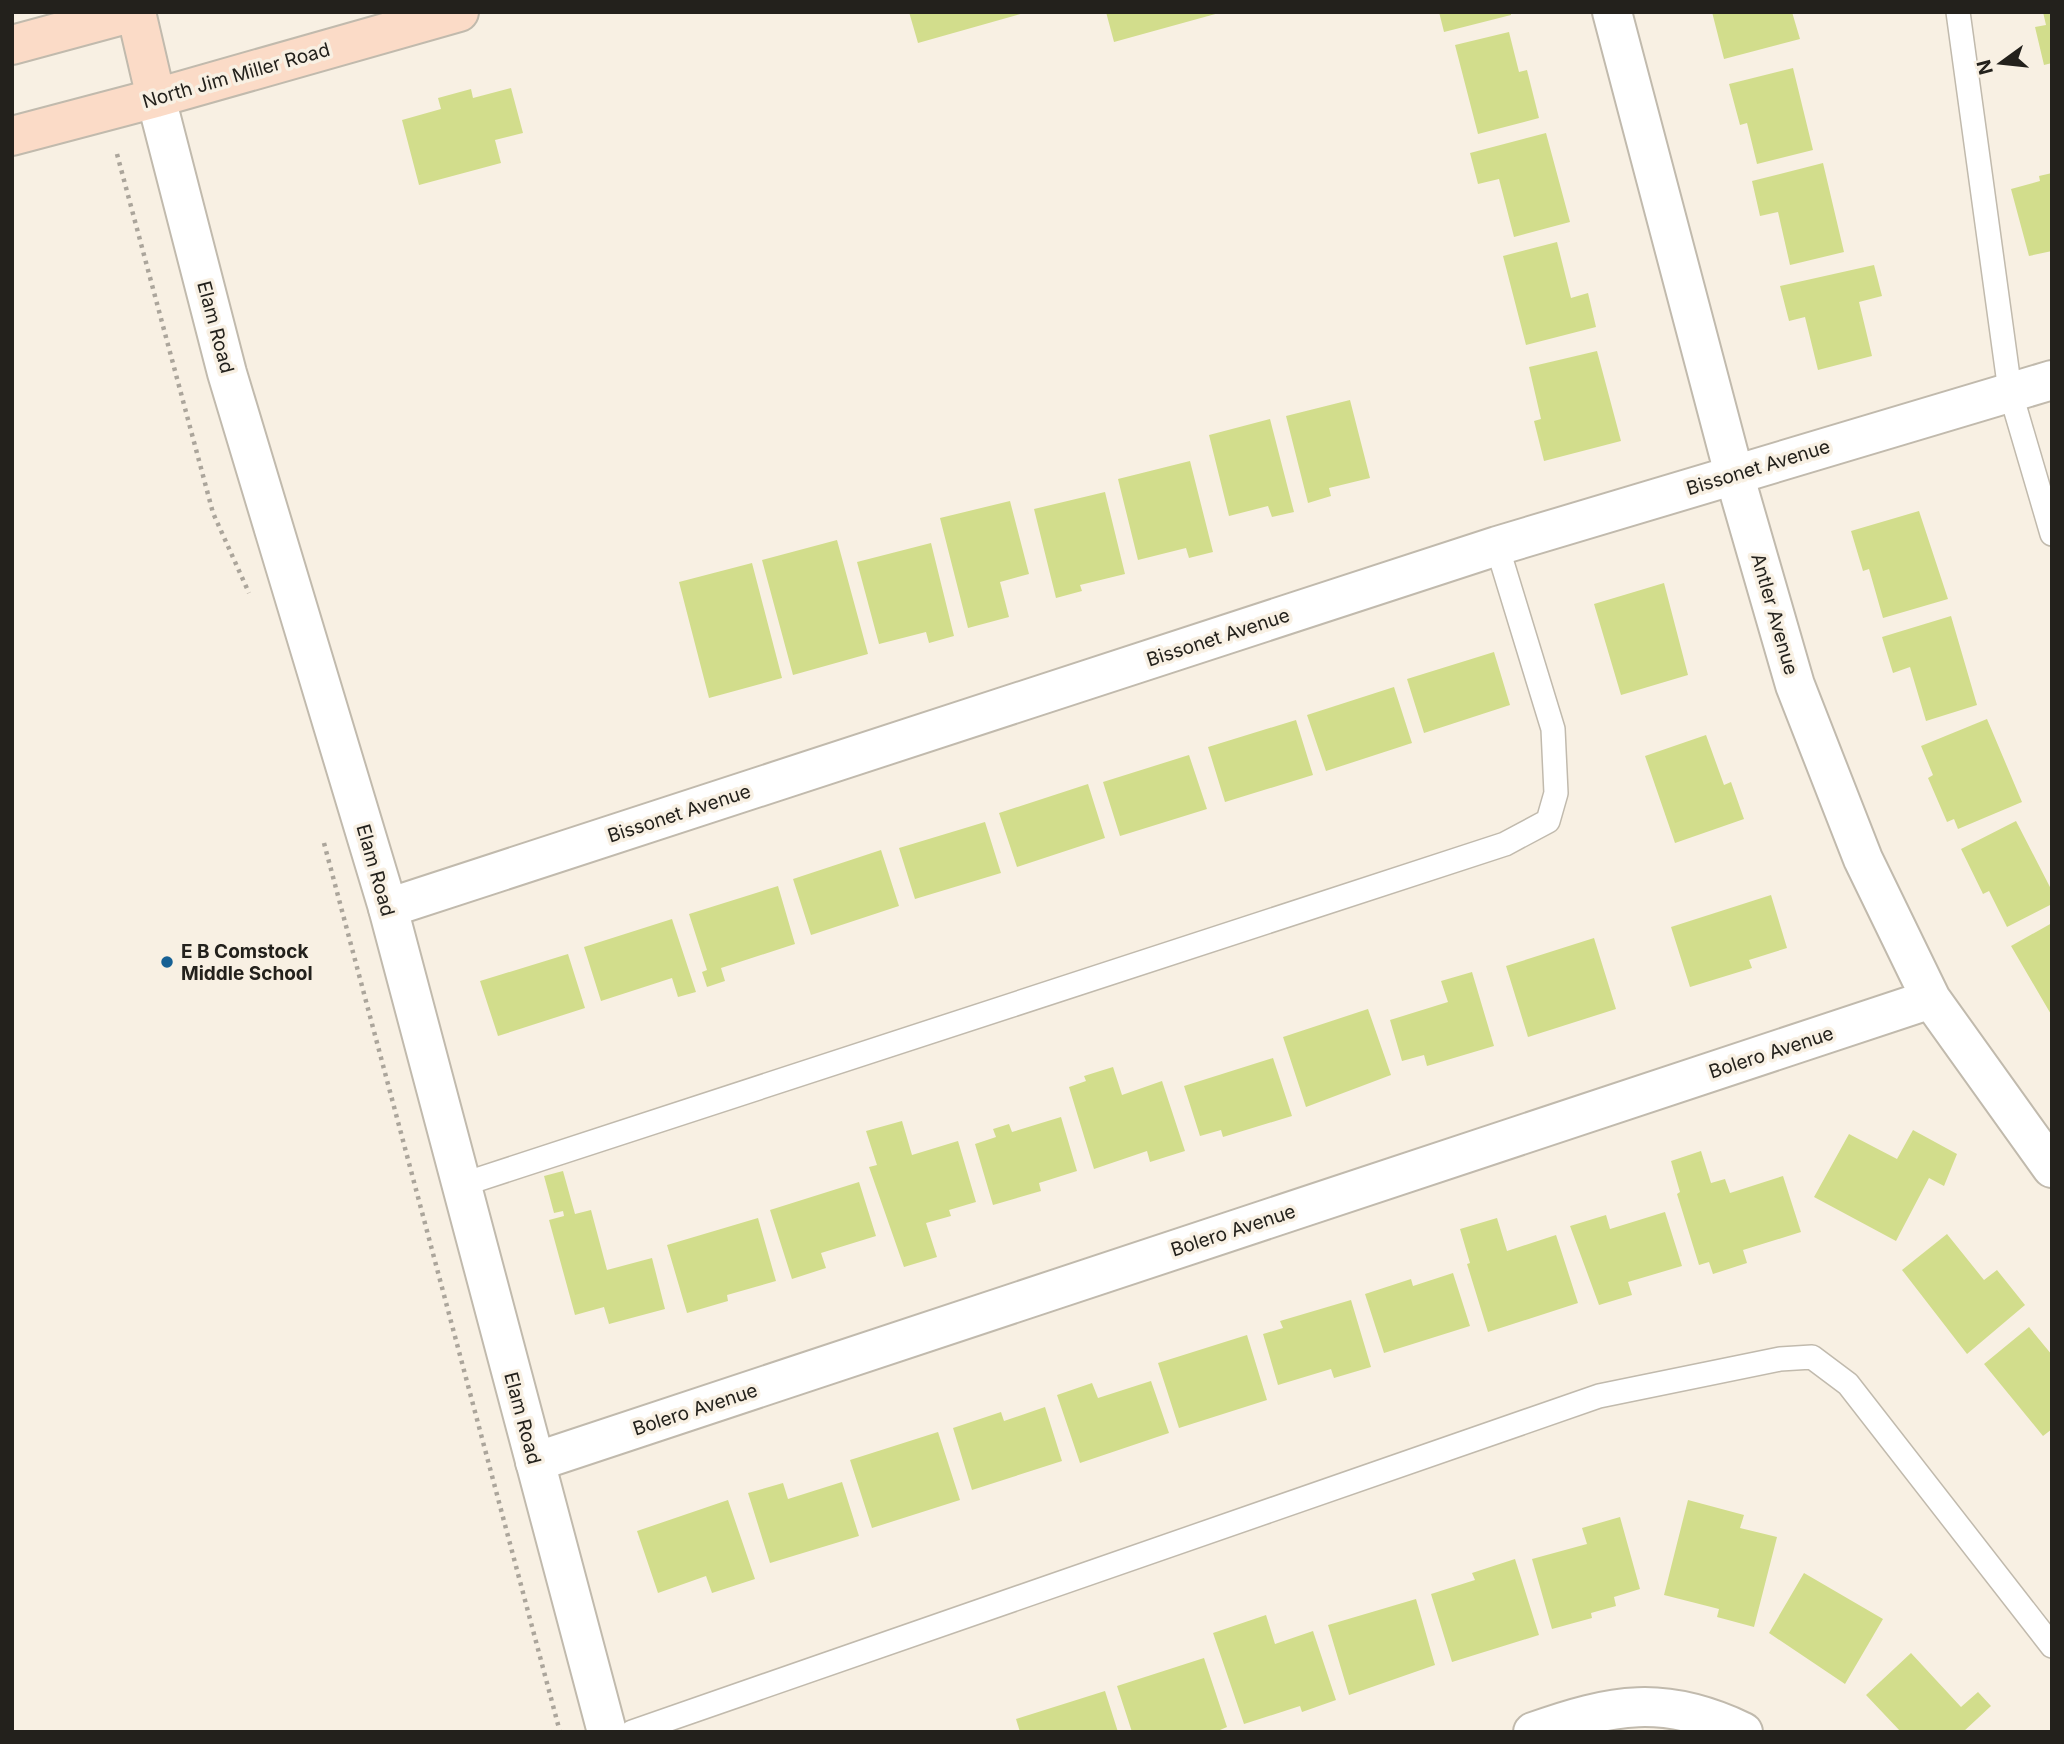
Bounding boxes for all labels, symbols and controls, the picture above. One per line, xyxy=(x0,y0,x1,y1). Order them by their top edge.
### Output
north arrow xyxy=(1966,28,2036,98)
street label: North Jim Miller Road xyxy=(140,38,332,113)
text: N xyxy=(1972,57,1998,77)
street label: Elam Road xyxy=(192,279,239,376)
street label: Bissonet Avenue xyxy=(1683,435,1833,500)
street label: Antler Avenue xyxy=(1746,551,1803,678)
street label: Bissonet Avenue xyxy=(1144,604,1293,671)
street label: Bissonet Avenue xyxy=(605,780,754,847)
street label: Elam Road xyxy=(351,822,400,919)
place label: E B Comstock Middle School xyxy=(181,940,313,985)
marker: E B Comstock Middle School xyxy=(159,954,175,970)
street label: Bolero Avenue xyxy=(1706,1021,1836,1083)
street label: Bolero Avenue xyxy=(1168,1199,1298,1261)
street label: Elam Road xyxy=(499,1370,546,1467)
street label: Bolero Avenue xyxy=(630,1378,760,1440)

